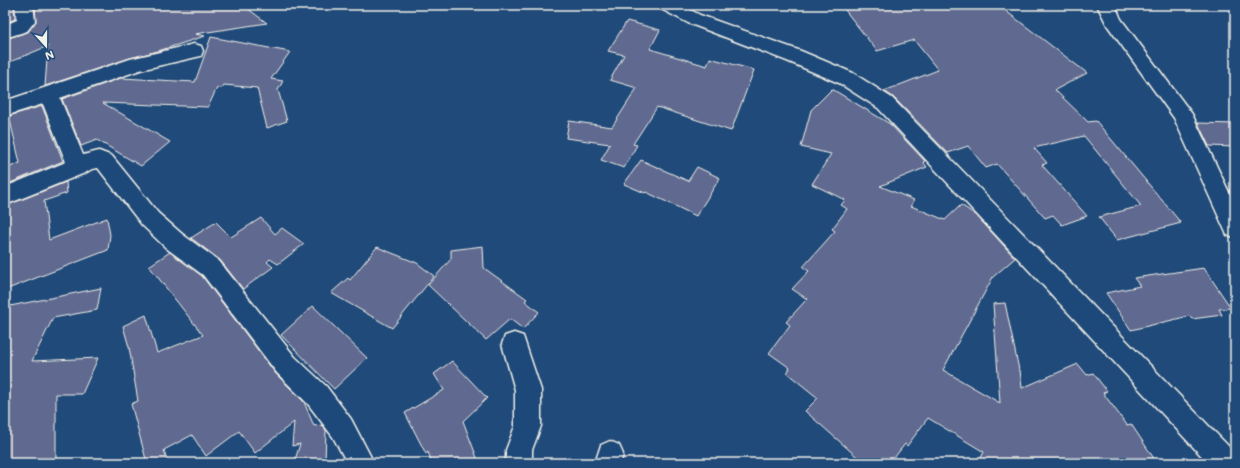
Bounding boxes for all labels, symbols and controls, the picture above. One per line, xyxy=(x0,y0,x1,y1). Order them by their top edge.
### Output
north arrow xyxy=(26,26,66,66)
text: N xyxy=(43,47,56,64)

